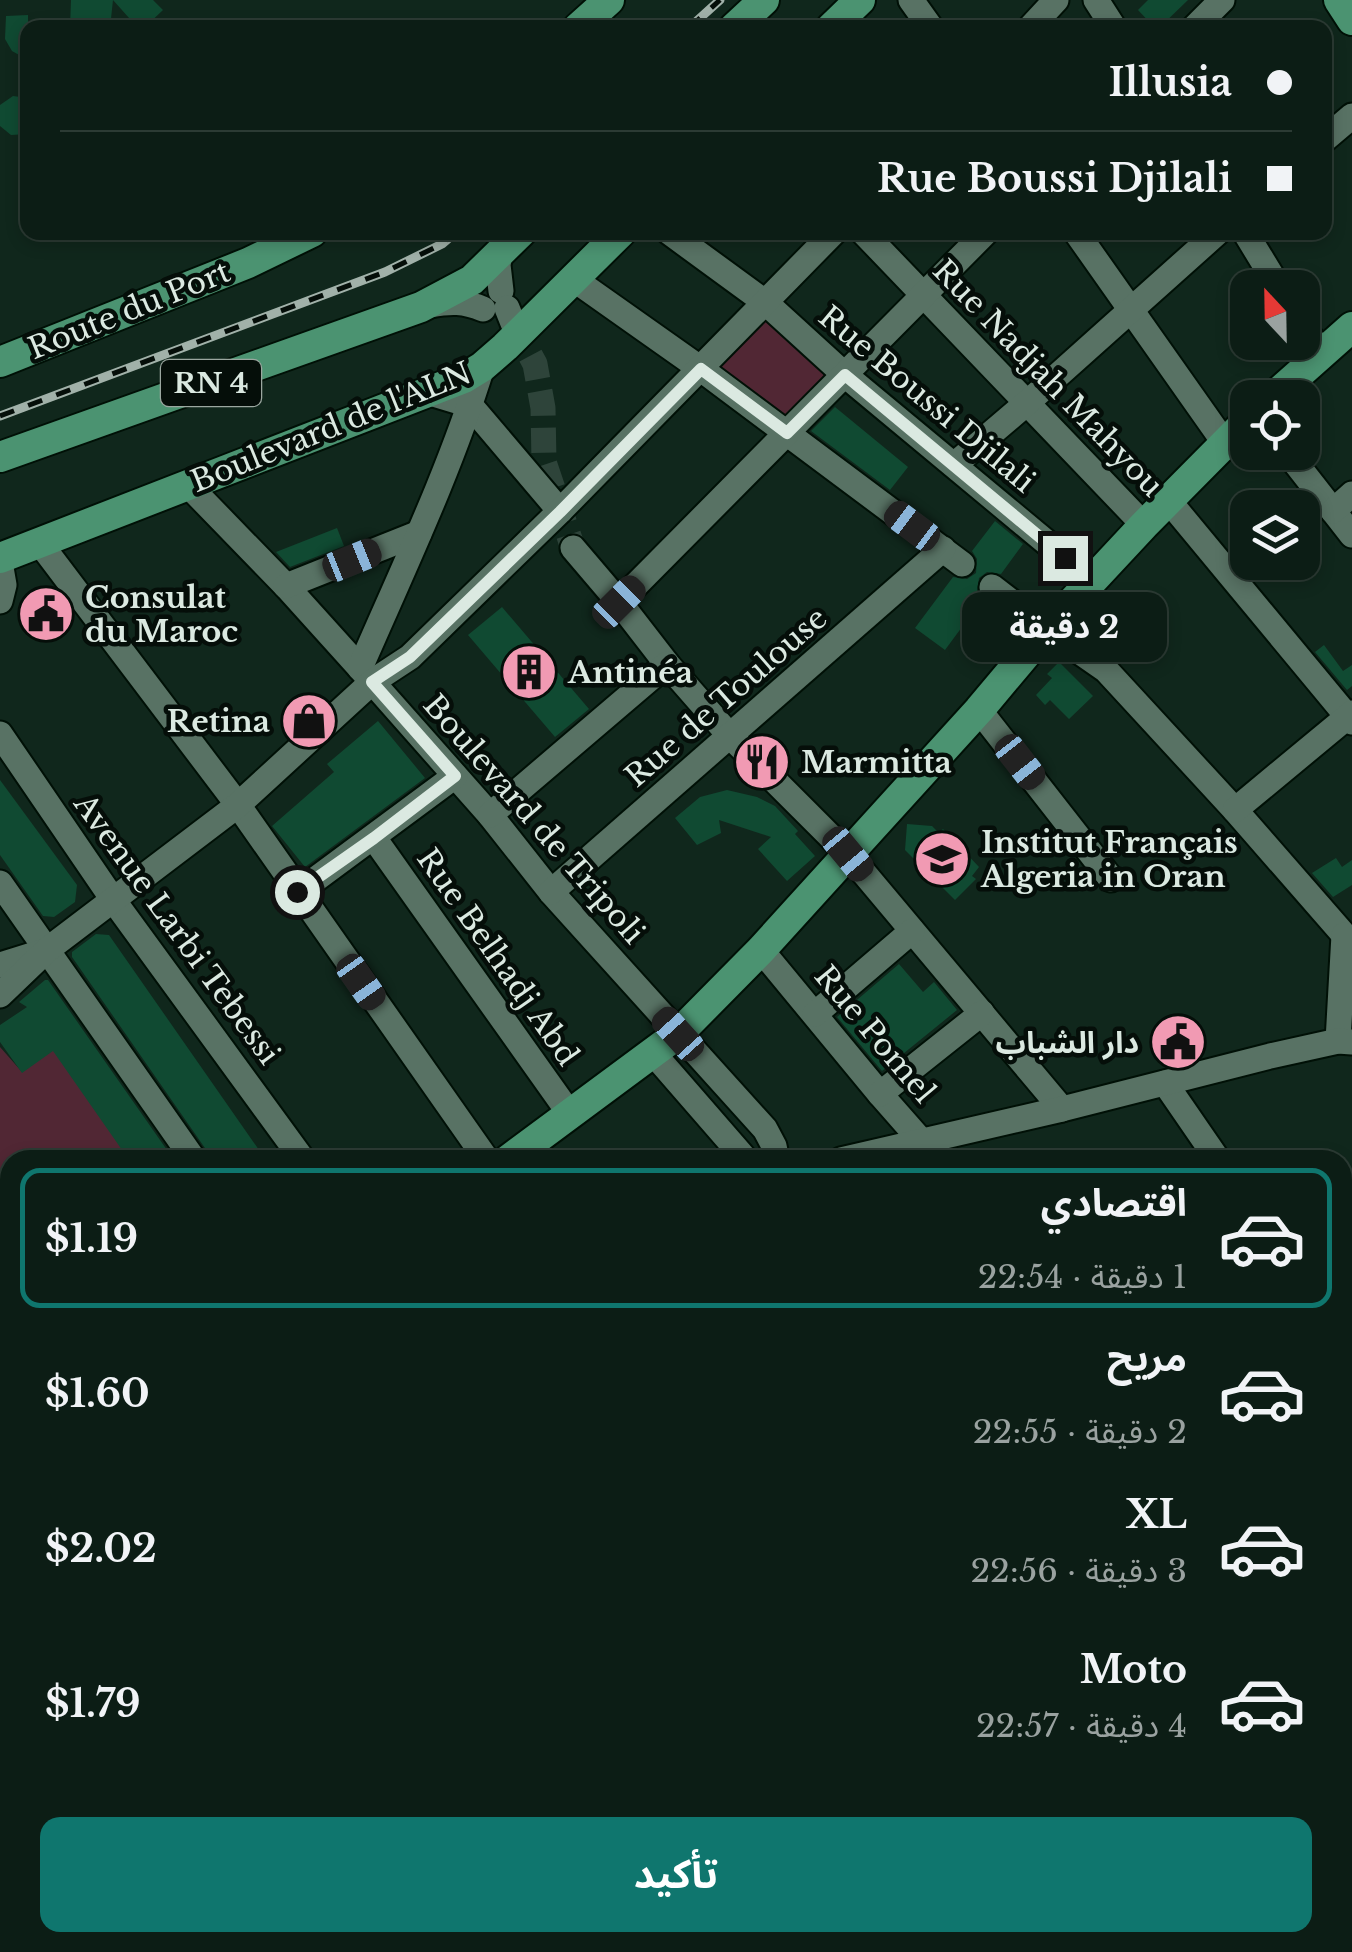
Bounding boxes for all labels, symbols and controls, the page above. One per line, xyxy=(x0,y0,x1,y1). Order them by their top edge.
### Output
text: Illusia xyxy=(1109,59,1232,106)
text: Rue Boussi Djilali xyxy=(877,155,1232,202)
street label: Route du Port xyxy=(23,252,236,367)
street label: Rue Nadjah Mahyou xyxy=(925,252,1171,504)
north arrow xyxy=(1230,270,1320,360)
map controls xyxy=(1230,270,1320,580)
street label: Rue Boussi Djilali xyxy=(811,298,1043,500)
street label: Boulevard de l'ALN xyxy=(185,354,477,500)
road number: RN 4 xyxy=(161,360,261,406)
button: locate xyxy=(1230,380,1320,470)
button: layers xyxy=(1230,490,1320,580)
car xyxy=(879,496,945,556)
car xyxy=(319,535,385,585)
route end xyxy=(1043,536,1088,581)
car xyxy=(587,570,651,634)
place label: Consulat du Maroc xyxy=(85,579,238,650)
public building icon: Consulat du Maroc xyxy=(16,584,76,644)
callout: 2 دقيقة xyxy=(962,593,1168,663)
street label: Rue de Toulouse xyxy=(617,599,835,795)
text: 2 دقيقة xyxy=(1010,607,1119,647)
building icon: Antinéa xyxy=(499,642,559,702)
place label: Antinéa xyxy=(567,654,693,691)
street label: Boulevard de Tripoli xyxy=(416,687,652,951)
shop icon: Retina xyxy=(279,691,339,751)
place label: Retina xyxy=(167,703,270,740)
car xyxy=(990,729,1050,795)
restaurant icon: Marmitta xyxy=(732,732,792,792)
place label: Marmitta xyxy=(801,744,952,781)
street label: Avenue Larbi Tebessi xyxy=(66,786,288,1072)
car xyxy=(817,821,879,887)
place label: Institut Français Algeria in Oran xyxy=(980,824,1238,895)
school or university icon: Institut Français Algeria in Oran xyxy=(912,829,972,889)
street label: Rue Belhadj Abd xyxy=(409,841,587,1073)
route start xyxy=(275,870,320,915)
car xyxy=(332,949,390,1015)
street label: Rue Pomel xyxy=(807,958,943,1110)
car xyxy=(647,1002,709,1066)
public building icon: دار الشباب xyxy=(1148,1012,1208,1072)
place label: دار الشباب xyxy=(996,1024,1139,1061)
text: اقتصادي xyxy=(1041,1179,1187,1226)
icon: car xyxy=(1217,1193,1307,1283)
text: $1.19 xyxy=(45,1215,138,1262)
text: 1 دقيقة · 22:54 xyxy=(978,1257,1187,1297)
text: مريح xyxy=(1107,1334,1187,1381)
icon: car xyxy=(1217,1348,1307,1438)
text: $1.60 xyxy=(45,1370,150,1417)
text: 2 دقيقة · 22:55 xyxy=(973,1412,1187,1452)
text: XL xyxy=(1126,1491,1187,1538)
icon: car xyxy=(1217,1503,1307,1593)
text: $2.02 xyxy=(45,1525,157,1572)
text: 3 دقيقة · 22:56 xyxy=(970,1551,1187,1591)
text: Moto xyxy=(1080,1646,1187,1693)
icon: car xyxy=(1217,1658,1307,1748)
text: $1.79 xyxy=(45,1680,141,1727)
text: 4 دقيقة · 22:57 xyxy=(976,1706,1187,1746)
button: تأكيد xyxy=(40,1817,1312,1932)

